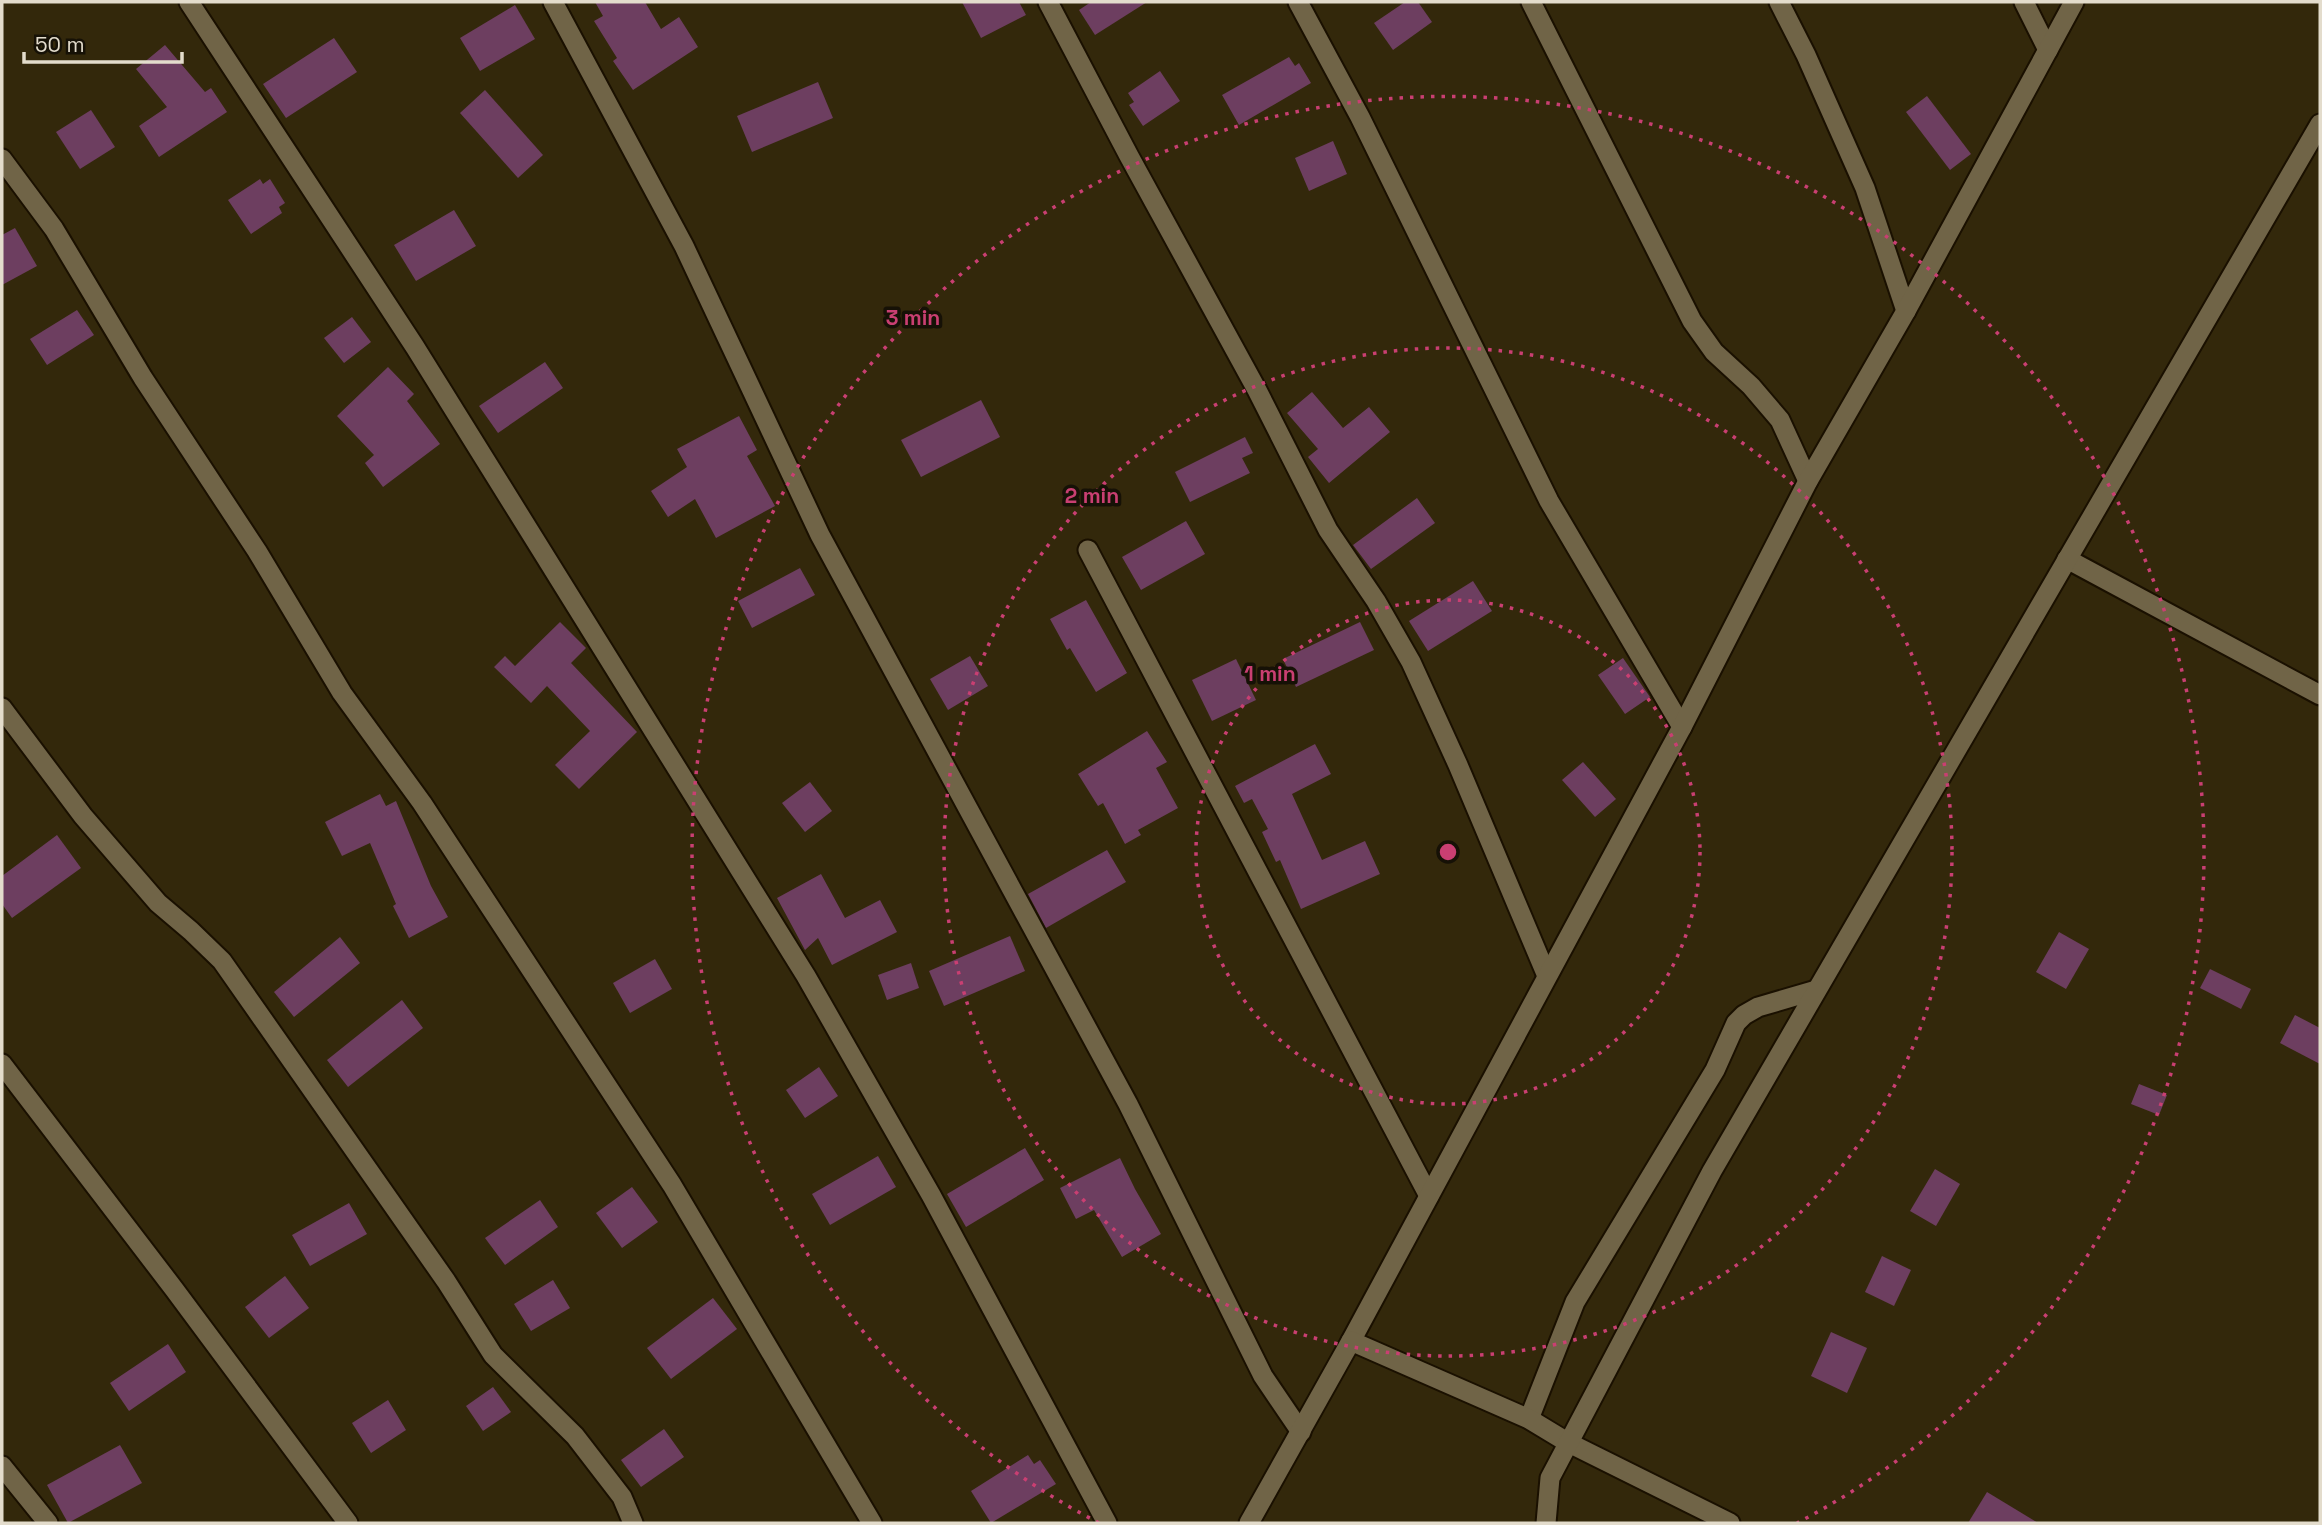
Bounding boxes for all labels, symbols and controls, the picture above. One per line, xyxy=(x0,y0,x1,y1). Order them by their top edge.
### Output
scale bar xyxy=(24,21,182,65)
text: 50 m xyxy=(35,31,85,58)
text: 3 min xyxy=(886,304,940,331)
text: 2 min xyxy=(1065,482,1119,509)
text: 1 min xyxy=(1244,660,1296,687)
centre of rings xyxy=(1436,840,1460,864)

